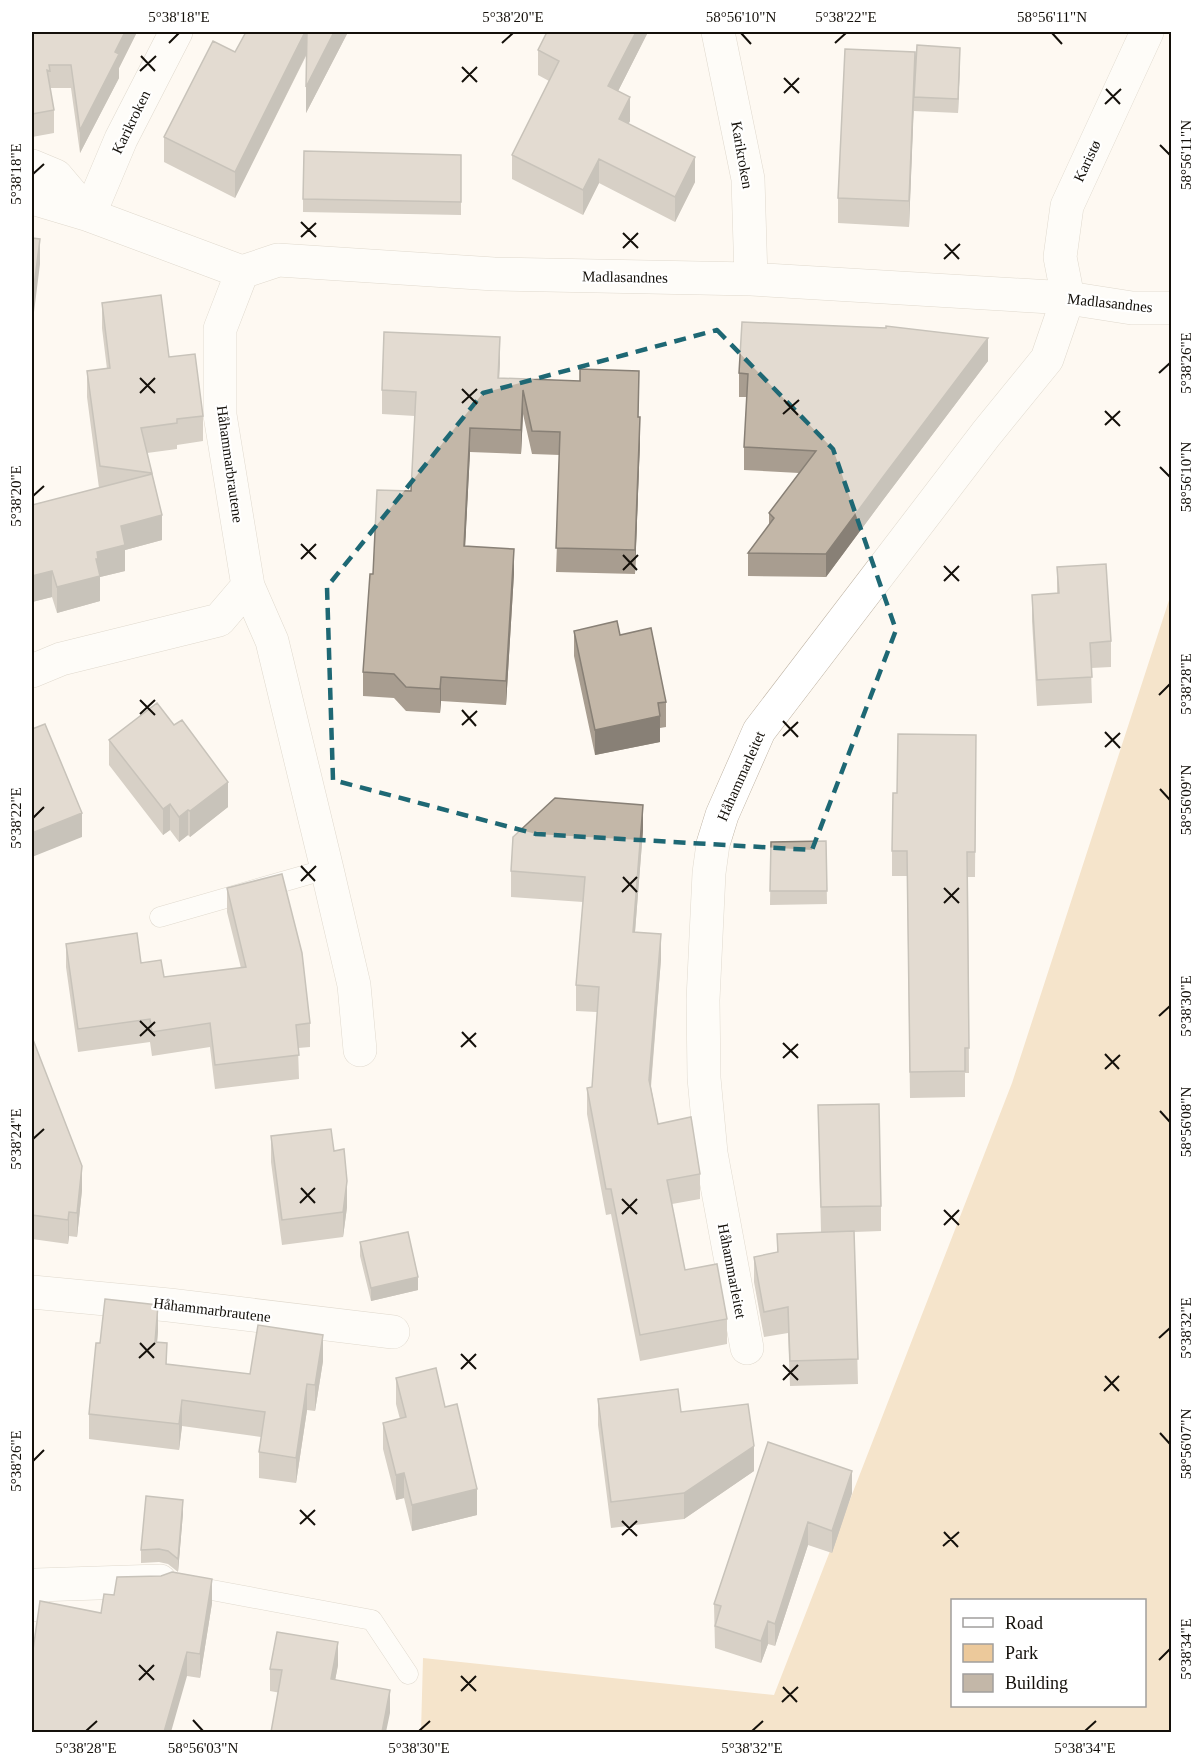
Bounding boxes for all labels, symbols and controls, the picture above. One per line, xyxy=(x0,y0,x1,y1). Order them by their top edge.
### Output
text: 5°38'18"E xyxy=(148,9,210,25)
text: 5°38'20"E xyxy=(482,9,544,25)
text: 58°56'10"N xyxy=(706,9,776,25)
text: 5°38'22"E xyxy=(815,9,877,25)
text: 58°56'11"N xyxy=(1017,9,1087,25)
street label: Karikroken xyxy=(109,87,153,156)
street label: Karikroken xyxy=(728,120,756,191)
text: 58°56'11"N xyxy=(1178,120,1194,190)
street label: Karistø xyxy=(1070,138,1104,184)
text: 5°38'18"E xyxy=(8,143,24,205)
street label: Madlasandnes xyxy=(582,268,668,286)
street label: Madlasandnes xyxy=(1066,291,1154,315)
text: 5°38'26"E xyxy=(1178,332,1194,394)
street label: Håhammarbrautene xyxy=(214,404,246,524)
text: 58°56'10"N xyxy=(1178,442,1194,512)
text: 5°38'20"E xyxy=(8,465,24,527)
text: 5°38'28"E xyxy=(1178,653,1194,715)
street label: Håhammarleitet xyxy=(714,728,768,823)
text: 58°56'09"N xyxy=(1178,765,1194,835)
text: 5°38'22"E xyxy=(8,787,24,849)
text: 5°38'30"E xyxy=(1178,975,1194,1037)
text: 58°56'08"N xyxy=(1178,1087,1194,1157)
text: 5°38'24"E xyxy=(8,1108,24,1170)
street label: Håhammarleitet xyxy=(715,1222,749,1321)
street label: Håhammarbrautene xyxy=(152,1295,272,1325)
text: 5°38'32"E xyxy=(1178,1297,1194,1359)
text: 58°56'07"N xyxy=(1178,1409,1194,1479)
text: 5°38'26"E xyxy=(8,1430,24,1492)
legend xyxy=(951,1599,1146,1707)
text: Road xyxy=(1005,1613,1043,1633)
text: 5°38'34"E xyxy=(1178,1618,1194,1680)
text: Park xyxy=(1005,1643,1038,1663)
text: Building xyxy=(1005,1673,1068,1693)
text: 5°38'28"E xyxy=(55,1740,117,1756)
text: 58°56'03"N xyxy=(168,1740,238,1756)
text: 5°38'30"E xyxy=(388,1740,450,1756)
text: 5°38'32"E xyxy=(721,1740,783,1756)
text: 5°38'34"E xyxy=(1054,1740,1116,1756)

